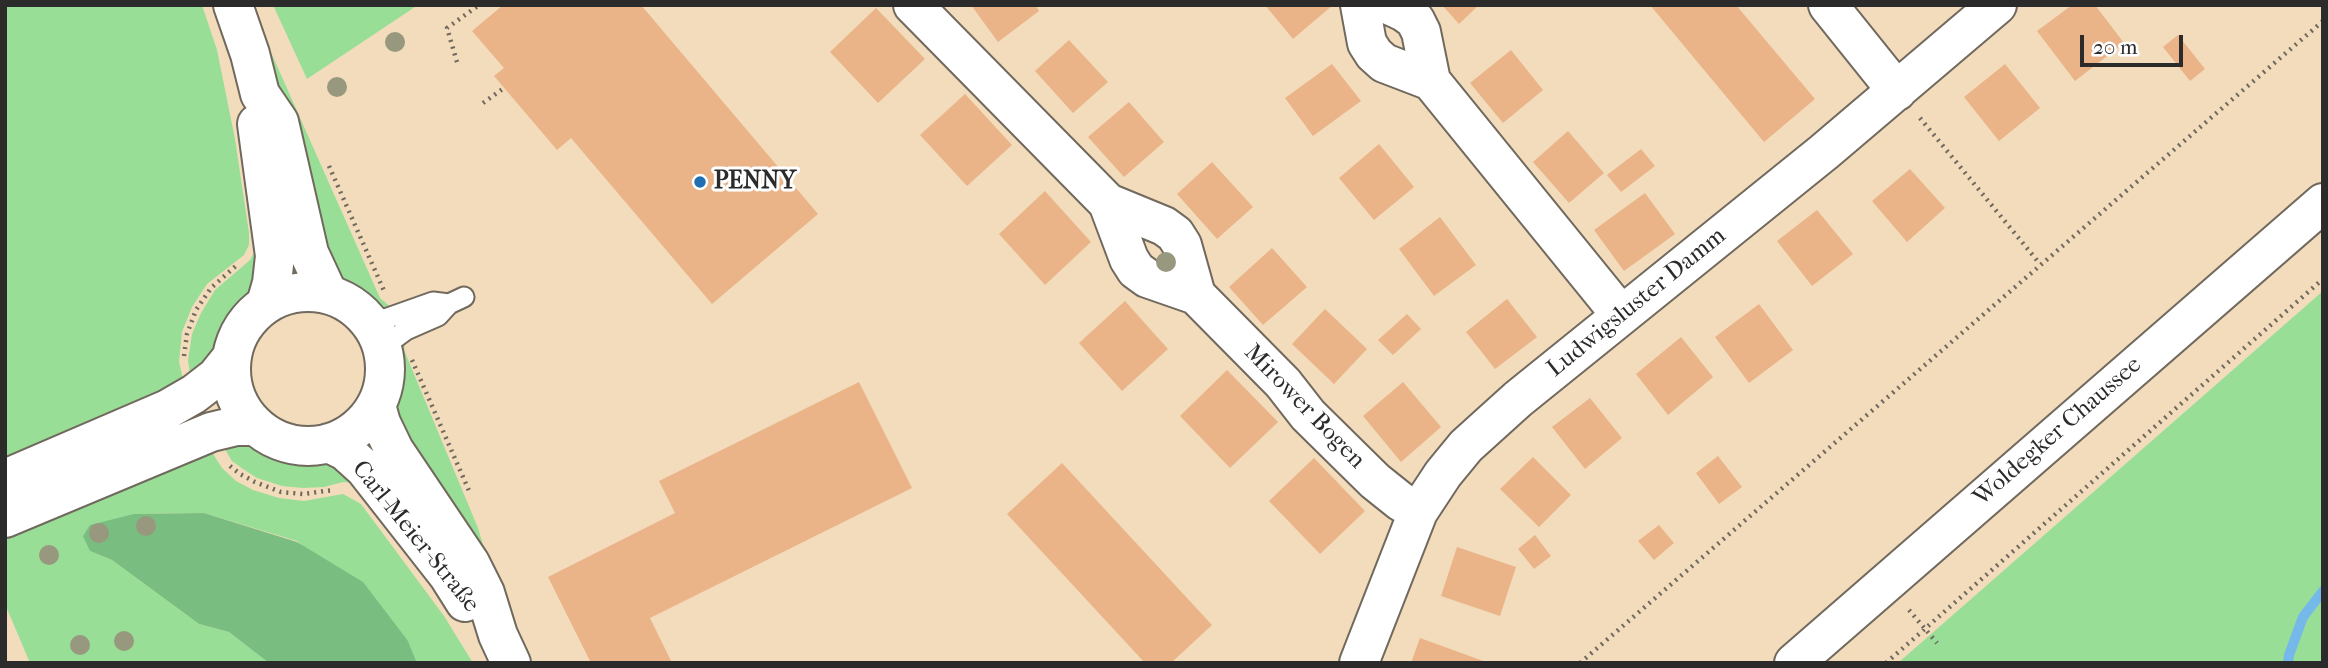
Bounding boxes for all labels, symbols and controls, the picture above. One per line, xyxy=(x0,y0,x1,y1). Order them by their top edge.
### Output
scale bar xyxy=(2083,21,2186,65)
text: 20 m xyxy=(2093,35,2137,59)
place label: PENNY xyxy=(714,168,796,196)
marker: PENNY xyxy=(692,174,708,190)
street label: Ludwigsluster Damm xyxy=(1542,222,1732,384)
street label: Mirower Bogen xyxy=(1237,339,1371,475)
street label: Woldegker Chaussee xyxy=(1968,351,2148,513)
street label: Carl-Meier-Straße xyxy=(345,456,485,618)

